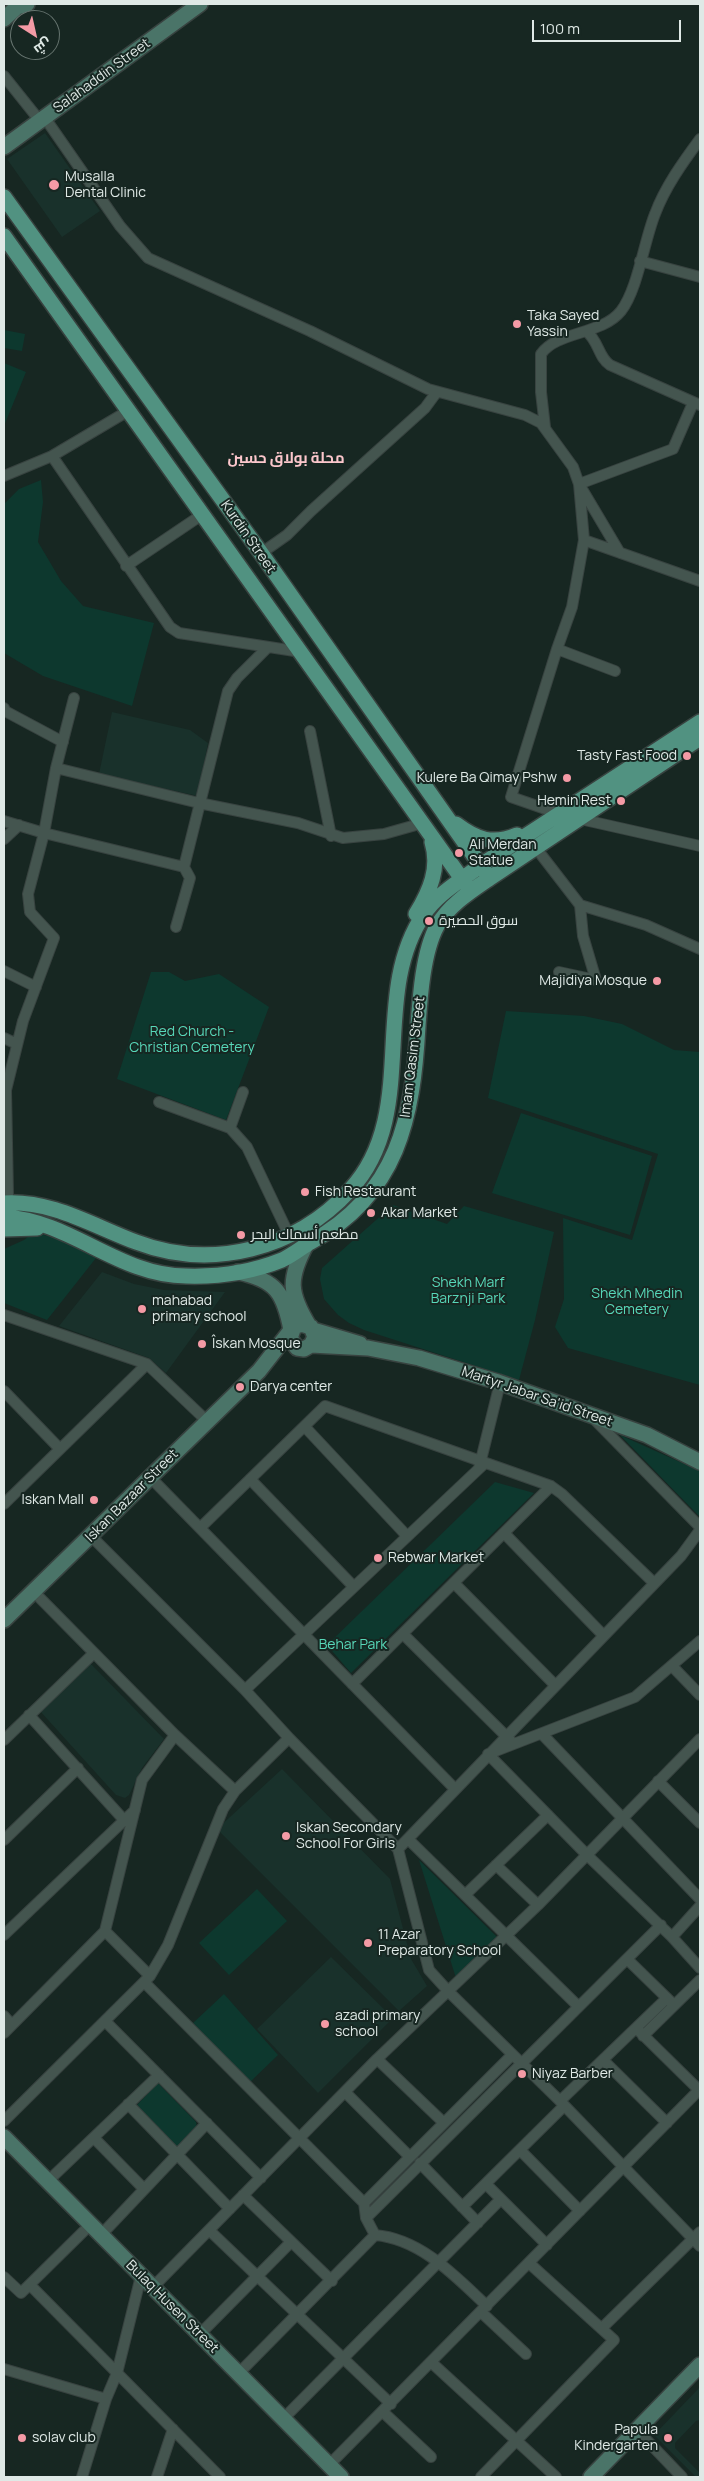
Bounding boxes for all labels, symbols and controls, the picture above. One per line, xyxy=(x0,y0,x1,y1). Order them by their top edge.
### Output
north arrow xyxy=(10,10,60,60)
scale bar xyxy=(534,10,683,42)
text: 100 m xyxy=(540,18,580,39)
text: ش xyxy=(31,34,56,60)
street label: Salahaddin Street xyxy=(50,35,154,117)
place label: Musalla Dental Clinic xyxy=(65,169,146,202)
marker: Musalla Dental Clinic xyxy=(47,178,61,192)
place label: Taka Sayed Yassin xyxy=(527,308,599,341)
marker: Taka Sayed Yassin xyxy=(511,318,523,330)
district label: محلة بولاق حسين xyxy=(227,450,345,468)
street label: Kurdin Street xyxy=(217,497,279,577)
place label: Tasty Fast Food xyxy=(577,748,677,764)
marker: Tasty Fast Food xyxy=(681,750,693,762)
place label: Kulere Ba Qimay Pshw xyxy=(417,770,557,786)
marker: Kulere Ba Qimay Pshw xyxy=(561,772,573,784)
place label: Hemin Rest xyxy=(537,793,611,809)
marker: Hemin Rest xyxy=(615,795,627,807)
place label: Ali Merdan Statue xyxy=(469,837,536,870)
marker: Ali Merdan Statue xyxy=(453,847,465,859)
place label: سوق الحصيرة xyxy=(439,913,518,929)
marker: سوق الحصيرة xyxy=(423,915,435,927)
place label: Majidiya Mosque xyxy=(539,973,647,989)
marker: Majidiya Mosque xyxy=(651,975,663,987)
street label: Imam Qasim Street xyxy=(397,995,429,1119)
park label: Red Church - Christian Cemetery xyxy=(129,1024,255,1056)
place label: Fish Restaurant xyxy=(315,1184,416,1200)
marker: Fish Restaurant xyxy=(299,1186,311,1198)
place label: Akar Market xyxy=(381,1205,458,1221)
marker: Akar Market xyxy=(365,1207,377,1219)
place label: مطعم أسماك البحر xyxy=(251,1227,358,1243)
marker: مطعم أسماك البحر xyxy=(235,1229,247,1241)
park label: Shekh Marf Barznji Park xyxy=(431,1275,505,1308)
park label: Shekh Mhedin Cemetery xyxy=(591,1286,683,1318)
place label: mahabad primary school xyxy=(152,1293,247,1325)
marker: mahabad primary school xyxy=(136,1303,148,1315)
place label: Îskan Mosque xyxy=(212,1336,301,1352)
marker: Îskan Mosque xyxy=(196,1338,208,1350)
street label: Martyr Jabar Sa'id Street xyxy=(459,1363,615,1431)
place label: Darya center xyxy=(250,1379,332,1395)
marker: Darya center xyxy=(234,1381,246,1393)
street label: Iskan Bazaar Street xyxy=(82,1446,182,1546)
place label: Iskan Mall xyxy=(21,1492,84,1508)
marker: Iskan Mall xyxy=(88,1494,100,1506)
place label: Rebwar Market xyxy=(388,1550,484,1566)
marker: Rebwar Market xyxy=(372,1552,384,1564)
park label: Behar Park xyxy=(319,1637,387,1653)
place label: Iskan Secondary School For Girls xyxy=(296,1820,402,1852)
marker: Iskan Secondary School For Girls xyxy=(280,1830,292,1842)
place label: 11 Azar Preparatory School xyxy=(378,1927,501,1960)
marker: 11 Azar Preparatory School xyxy=(362,1937,374,1949)
place label: azadi primary school xyxy=(335,2008,421,2040)
marker: azadi primary school xyxy=(319,2018,331,2030)
place label: Niyaz Barber xyxy=(532,2066,613,2082)
marker: Niyaz Barber xyxy=(516,2068,528,2080)
street label: Bulaq Husen Street xyxy=(122,2257,222,2357)
place label: Papula Kindergarten xyxy=(574,2422,658,2454)
place label: solav club xyxy=(32,2430,96,2446)
marker: solav club xyxy=(16,2432,28,2444)
marker: Papula Kindergarten xyxy=(662,2432,674,2444)

